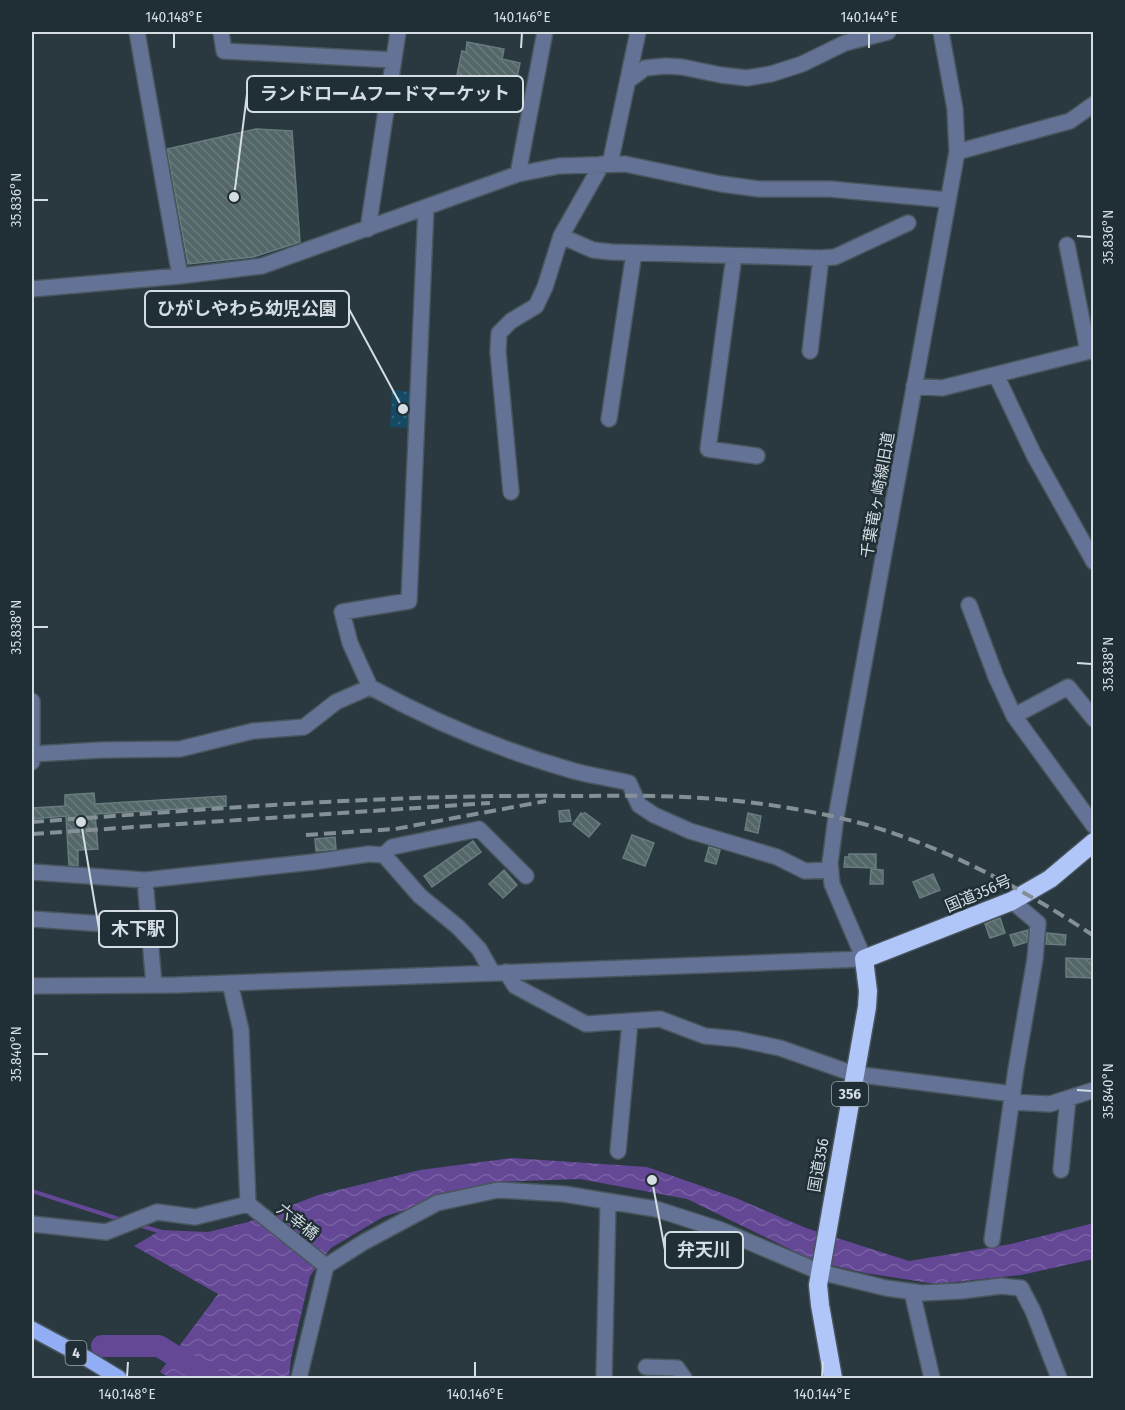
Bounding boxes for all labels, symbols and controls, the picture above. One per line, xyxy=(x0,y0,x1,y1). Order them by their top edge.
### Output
text: 140.148°E xyxy=(145,8,203,26)
text: 140.146°E xyxy=(493,8,551,26)
text: 140.144°E xyxy=(840,8,898,26)
callout: ランドロームフードマーケット xyxy=(247,76,523,112)
text: ランドロームフードマーケット xyxy=(260,83,510,105)
text: 35.836°N xyxy=(7,173,25,227)
text: 35.836°N xyxy=(1099,210,1117,264)
callout: ひがしやわら幼児公園 xyxy=(145,291,349,327)
text: ひがしやわら幼児公園 xyxy=(157,298,337,320)
street label: 千葉竜ヶ崎線旧道 xyxy=(857,430,898,560)
text: 35.838°N xyxy=(7,600,25,654)
text: 35.838°N xyxy=(1099,637,1117,691)
street label: 国道356号 xyxy=(942,871,1014,916)
callout: 木下駅 xyxy=(99,911,177,947)
text: 木下駅 xyxy=(111,918,165,940)
text: 35.840°N xyxy=(7,1026,25,1082)
text: 35.840°N xyxy=(1099,1063,1117,1119)
road number: 356 xyxy=(832,1082,868,1106)
street label: 国道356 xyxy=(804,1137,833,1194)
street label: 六幸橋 xyxy=(273,1199,322,1244)
callout: 弁天川 xyxy=(665,1232,743,1268)
text: 弁天川 xyxy=(677,1239,731,1261)
road number: 4 xyxy=(66,1341,86,1365)
text: 140.148°E xyxy=(98,1385,156,1403)
text: 140.146°E xyxy=(446,1385,504,1403)
text: 140.144°E xyxy=(793,1385,851,1403)

